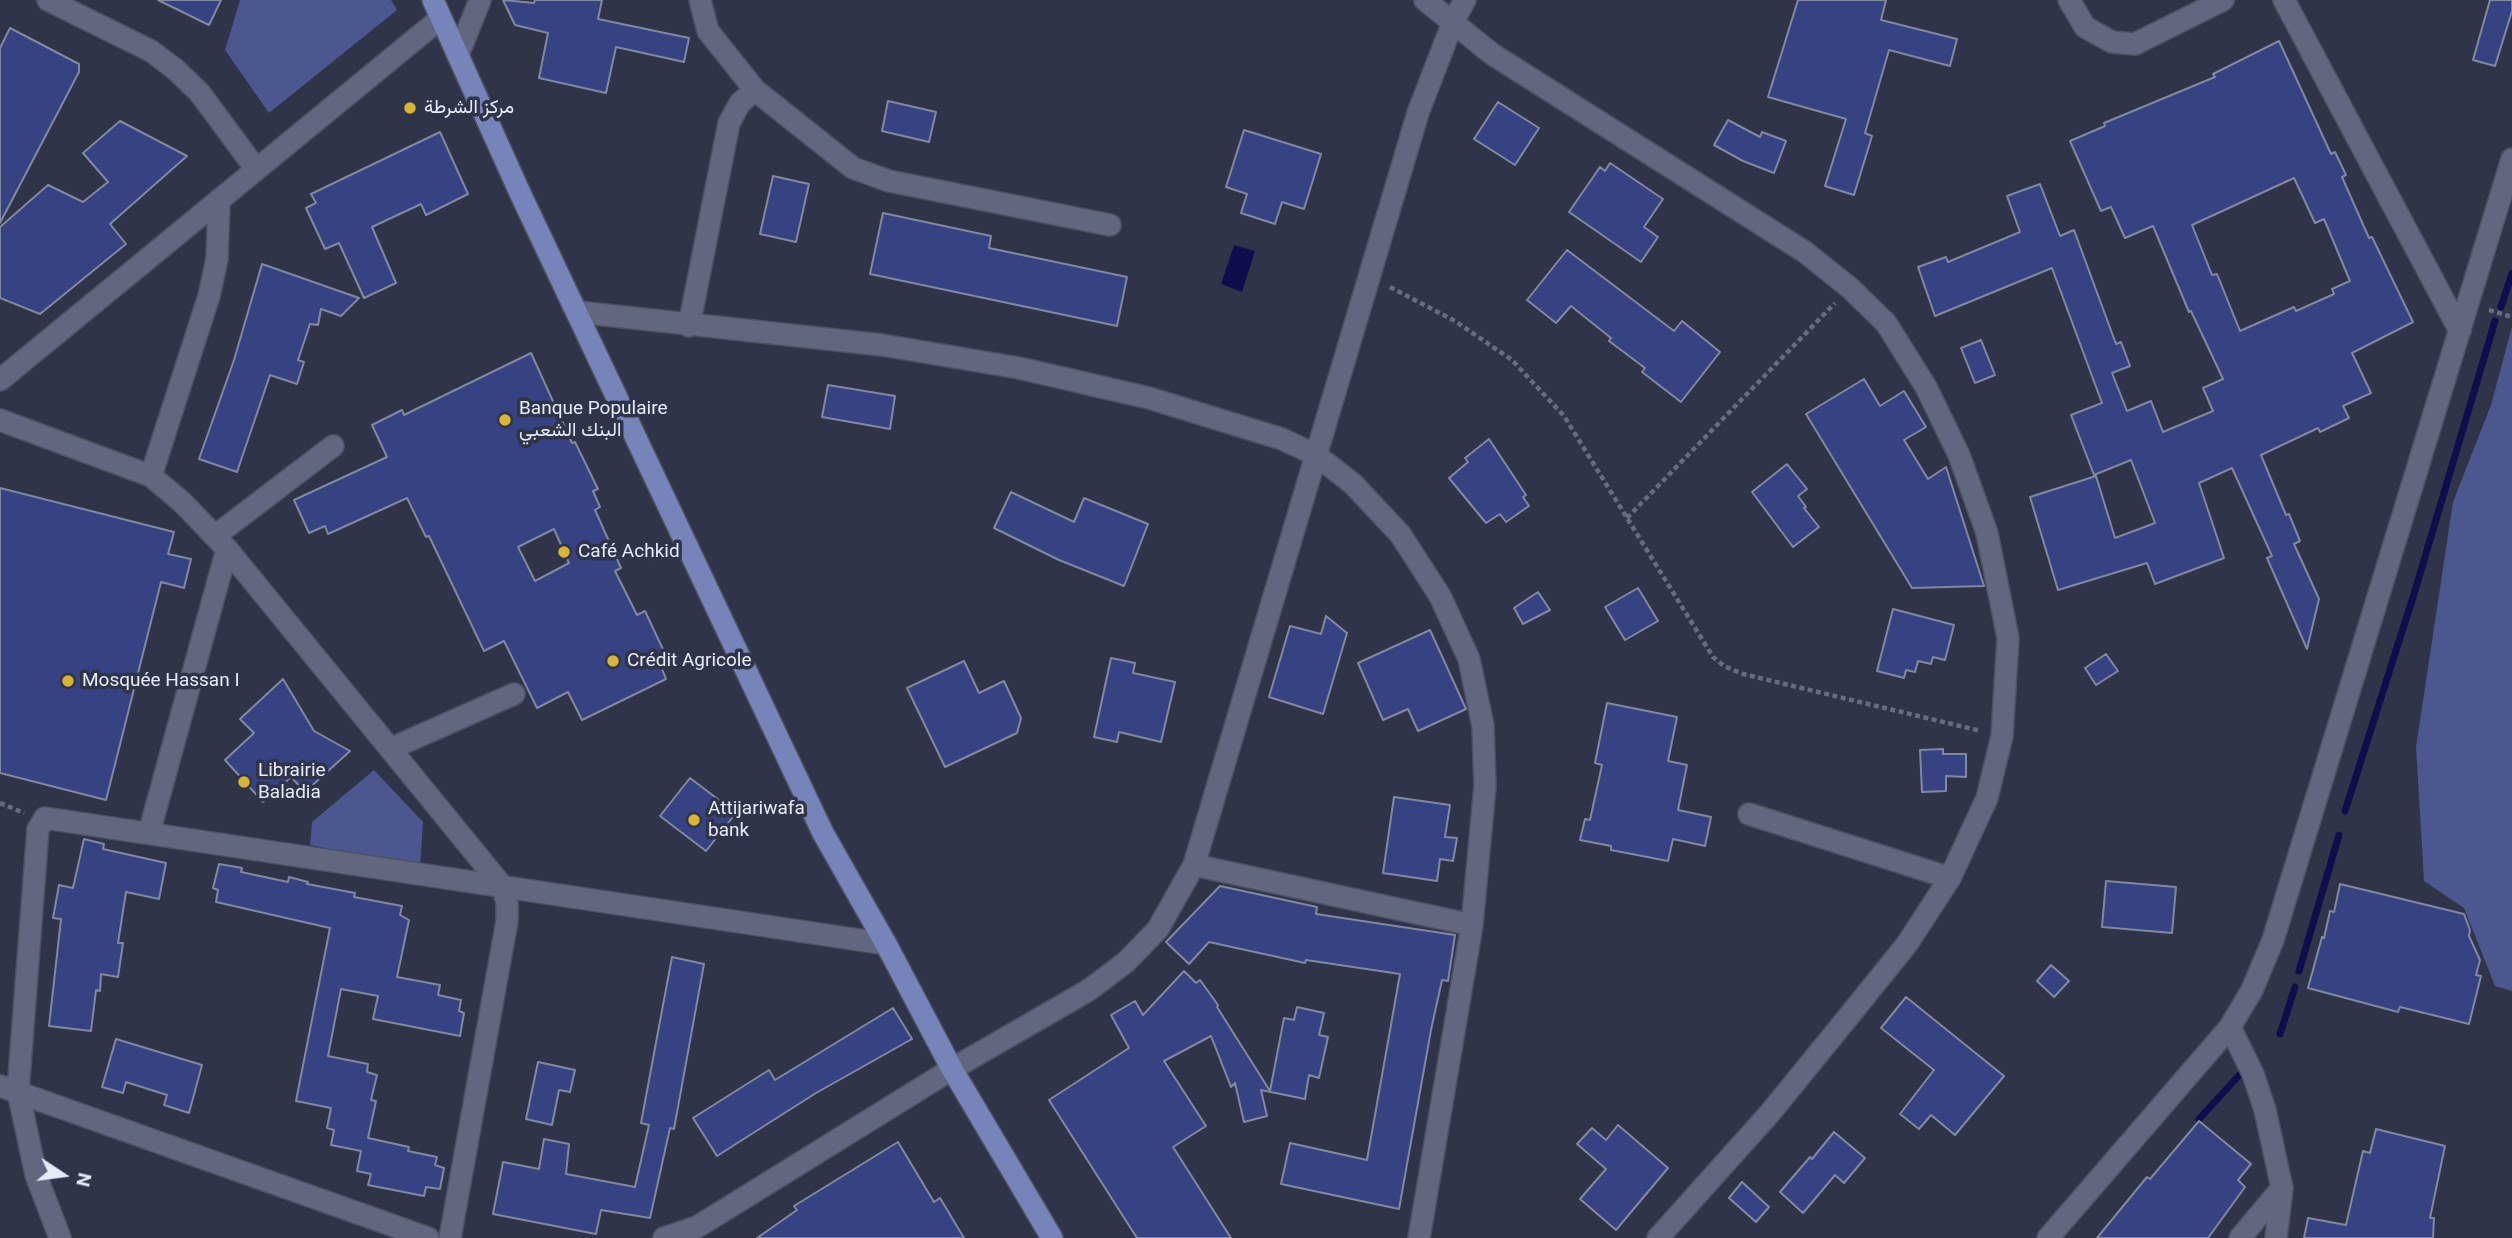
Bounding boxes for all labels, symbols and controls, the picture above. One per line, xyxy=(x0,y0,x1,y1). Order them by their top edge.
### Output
place label: مركز الشرطة xyxy=(424,97,514,119)
marker: مركز الشرطة xyxy=(402,100,418,116)
place label: Banque Populaire البنك الشعبي xyxy=(519,398,667,442)
marker: Banque Populaire البنك الشعبي xyxy=(497,412,513,428)
place label: Café Achkid xyxy=(578,541,680,563)
marker: Café Achkid xyxy=(556,544,572,560)
place label: Crédit Agricole xyxy=(627,650,752,672)
marker: Crédit Agricole xyxy=(605,653,621,669)
place label: Mosquée Hassan I xyxy=(82,670,240,692)
marker: Mosquée Hassan I xyxy=(60,673,76,689)
place label: Librairie Baladia xyxy=(258,760,326,804)
marker: Librairie Baladia xyxy=(236,774,252,790)
place label: Attijariwafa bank xyxy=(708,798,805,842)
marker: Attijariwafa bank xyxy=(686,812,702,828)
north arrow xyxy=(28,1140,98,1210)
text: N xyxy=(71,1171,97,1189)

